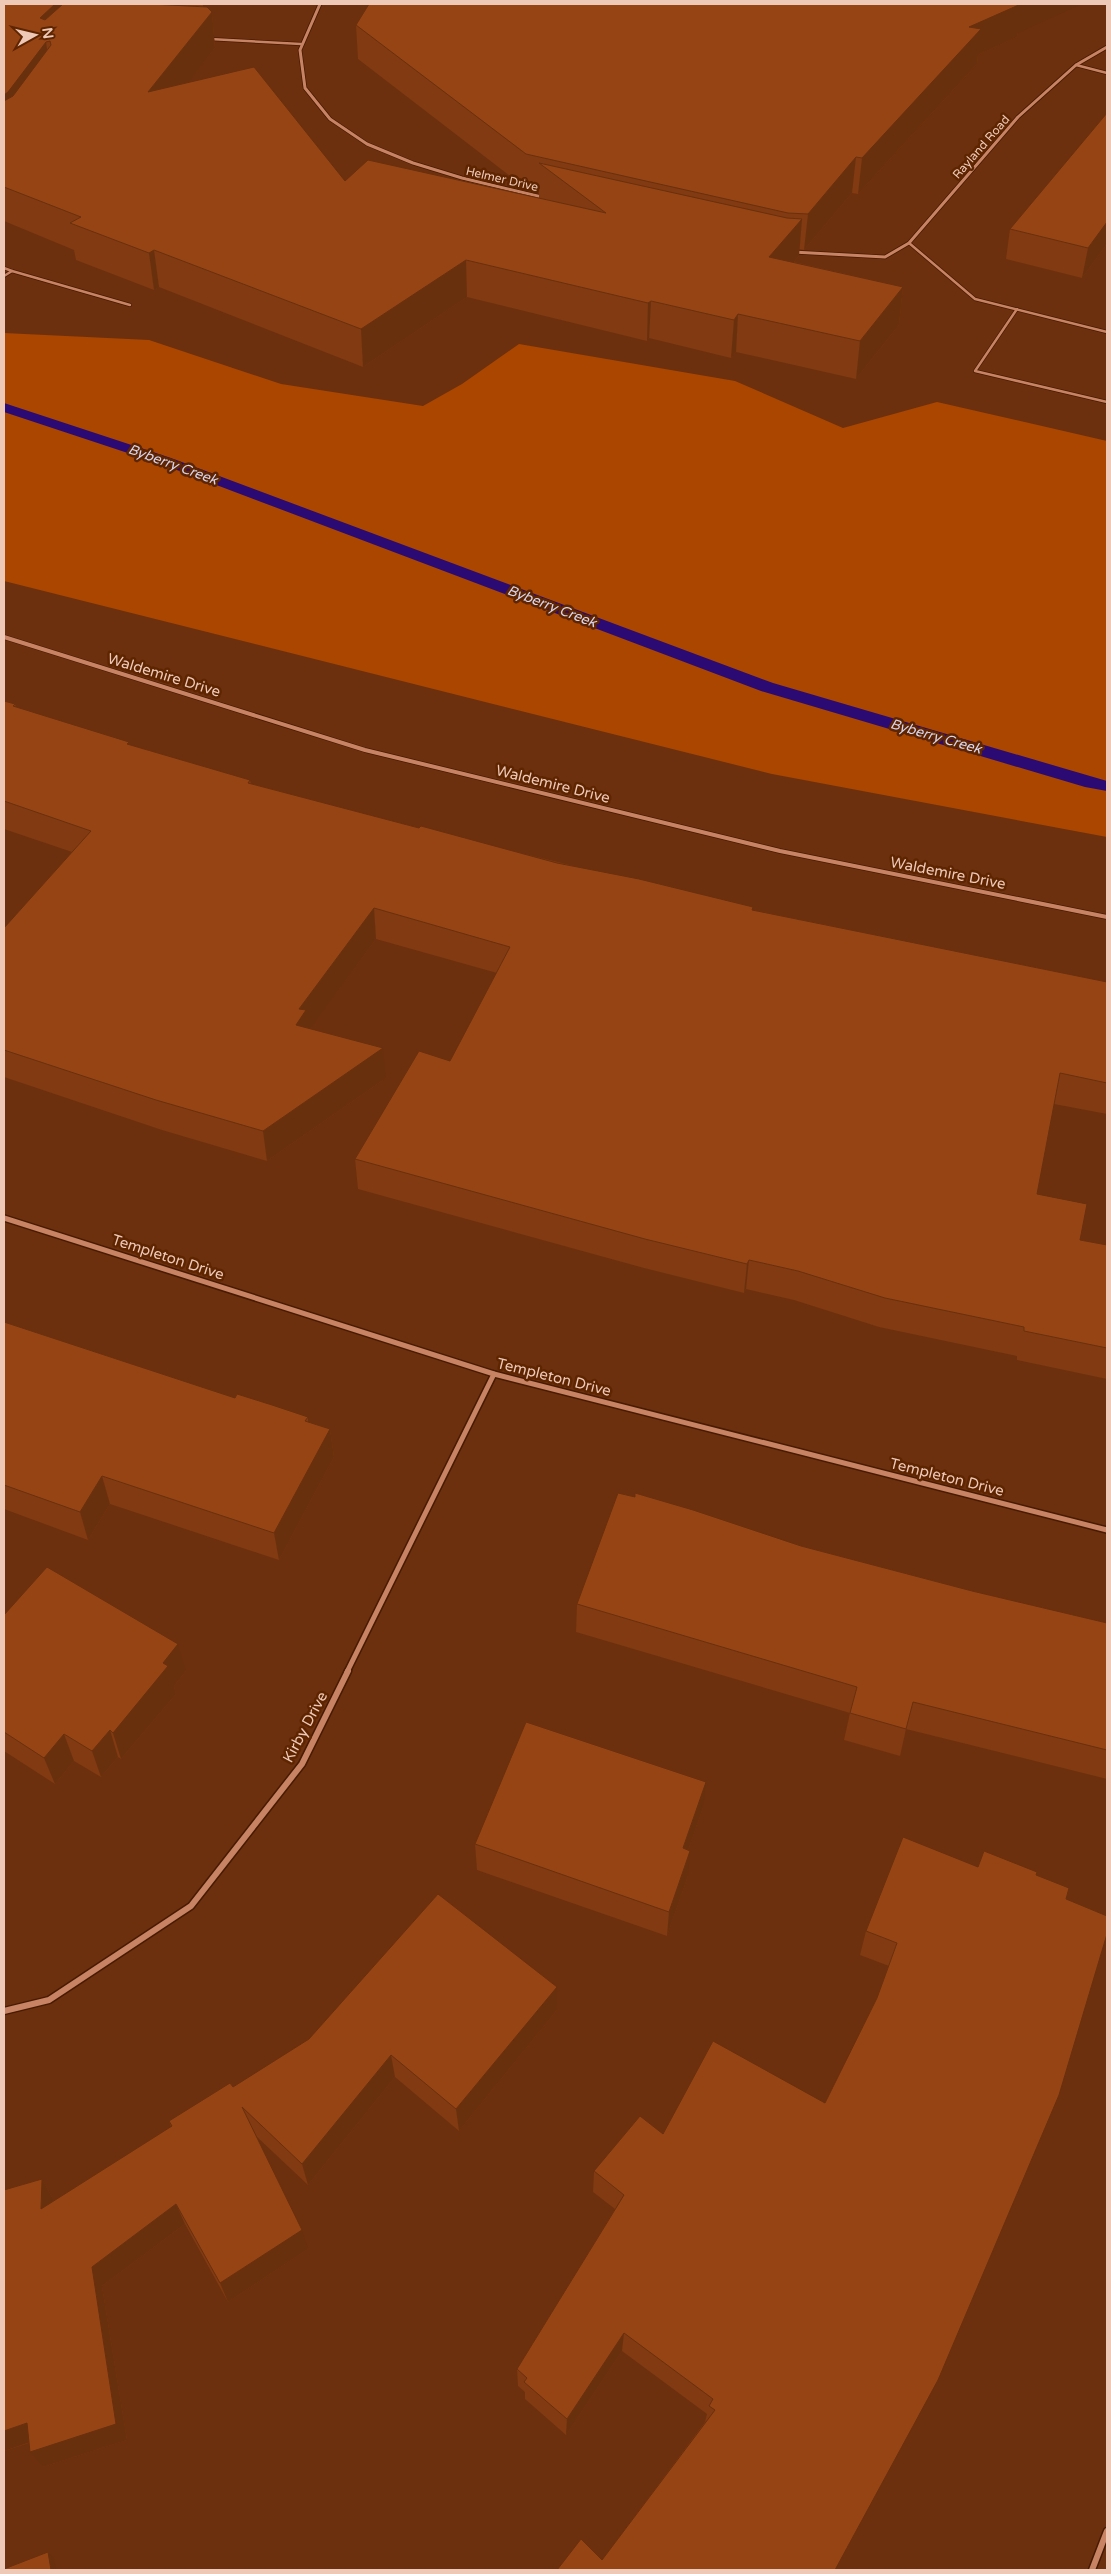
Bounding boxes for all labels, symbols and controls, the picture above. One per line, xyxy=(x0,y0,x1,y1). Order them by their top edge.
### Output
north arrow xyxy=(10,10,60,60)
text: N xyxy=(38,27,57,40)
street label: Rayland Road xyxy=(950,112,1012,182)
street label: Helmer Drive xyxy=(464,164,540,194)
water label: Byberry Creek xyxy=(126,440,221,489)
water label: Byberry Creek xyxy=(505,582,600,632)
street label: Waldemire Drive xyxy=(105,649,223,701)
water label: Byberry Creek xyxy=(888,715,985,758)
street label: Waldemire Drive xyxy=(494,761,612,807)
street label: Waldemire Drive xyxy=(889,853,1007,893)
street label: Templeton Drive xyxy=(110,1230,226,1284)
street label: Templeton Drive xyxy=(495,1354,613,1400)
street label: Templeton Drive xyxy=(888,1454,1006,1500)
street label: Kirby Drive xyxy=(279,1688,331,1766)

